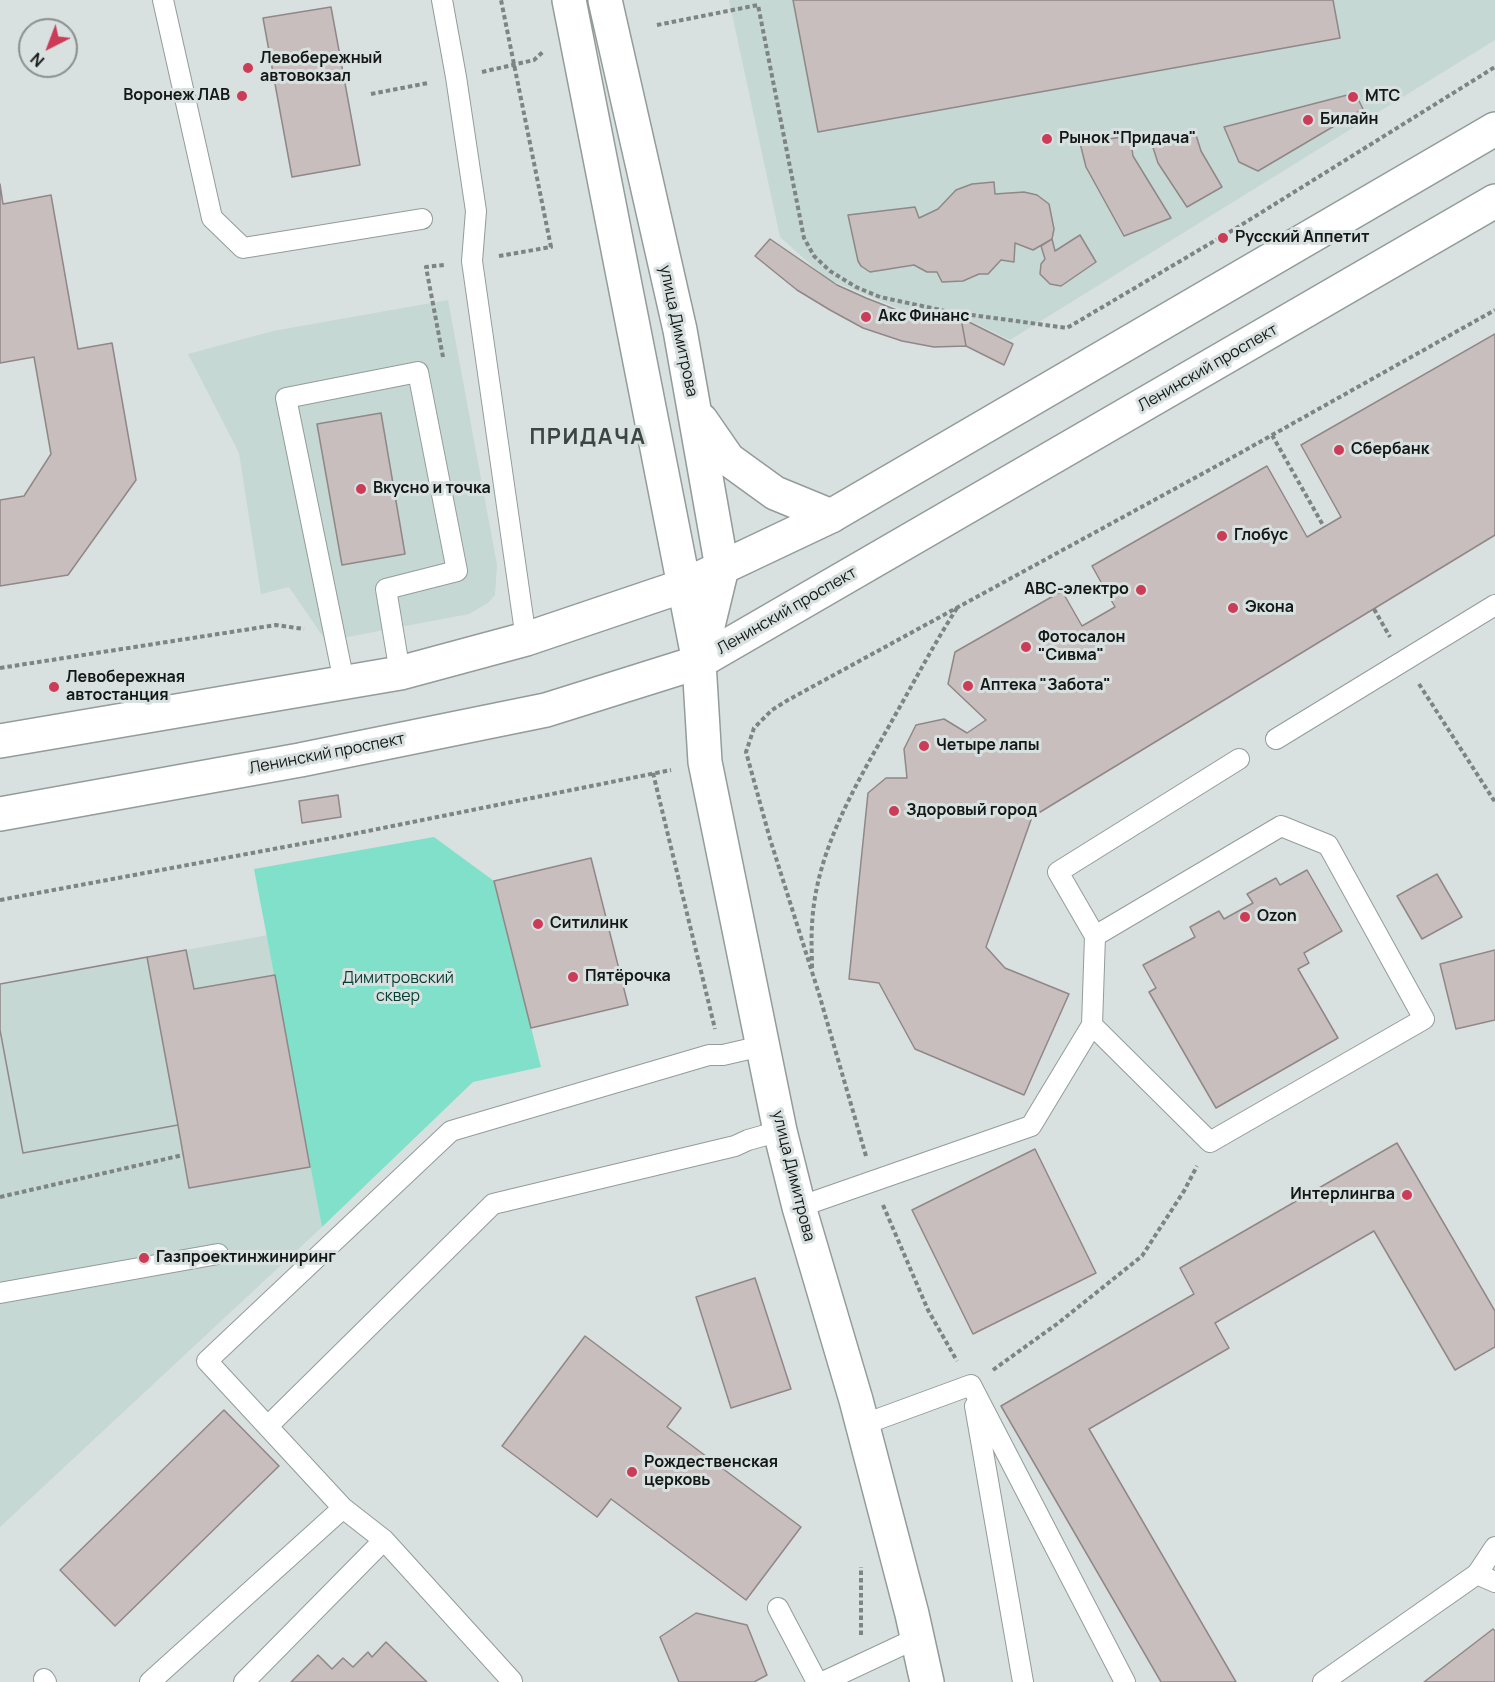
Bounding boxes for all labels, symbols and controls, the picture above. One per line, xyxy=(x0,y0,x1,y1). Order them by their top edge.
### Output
north arrow xyxy=(18,18,78,78)
text: N xyxy=(26,48,49,72)
place label: Левобережный автовокзал xyxy=(260,49,382,87)
marker: Левобережный автовокзал xyxy=(241,61,255,75)
place label: Воронеж ЛАВ xyxy=(123,86,230,106)
place label: МТС xyxy=(1365,87,1400,107)
marker: Воронеж ЛАВ xyxy=(235,89,249,103)
marker: МТС xyxy=(1346,90,1360,104)
place label: Билайн xyxy=(1320,110,1379,130)
marker: Билайн xyxy=(1301,113,1315,127)
place label: Рынок "Придача" xyxy=(1059,129,1196,149)
marker: Рынок "Придача" xyxy=(1040,132,1054,146)
place label: Русский Аппетит xyxy=(1235,228,1370,248)
marker: Русский Аппетит xyxy=(1216,231,1230,245)
street label: улица Димитрова xyxy=(655,263,701,399)
place label: Акс Финанс xyxy=(878,307,969,327)
marker: Акс Финанс xyxy=(859,310,873,324)
street label: Ленинский проспект xyxy=(1135,320,1281,416)
district label: ПРИДАЧА xyxy=(529,425,647,451)
place label: Сбербанк xyxy=(1351,440,1429,460)
marker: Сбербанк xyxy=(1332,443,1346,457)
place label: Вкусно и точка xyxy=(373,479,491,499)
marker: Вкусно и точка xyxy=(354,482,368,496)
place label: Глобус xyxy=(1234,526,1288,546)
marker: Глобус xyxy=(1215,529,1229,543)
street label: Ленинский проспект xyxy=(714,563,860,659)
place label: АВС-электро xyxy=(1024,580,1129,600)
marker: АВС-электро xyxy=(1134,583,1148,597)
place label: Экона xyxy=(1245,598,1294,618)
marker: Экона xyxy=(1226,601,1240,615)
place label: Фотосалон "Сивма" xyxy=(1038,628,1126,666)
marker: Фотосалон "Сивма" xyxy=(1019,640,1033,654)
place label: Левобережная автостанция xyxy=(66,668,185,706)
place label: Аптека "Забота" xyxy=(980,676,1111,696)
marker: Аптека "Забота" xyxy=(961,679,975,693)
marker: Левобережная автостанция xyxy=(47,680,61,694)
street label: Ленинский проспект xyxy=(248,729,406,779)
place label: Четыре лапы xyxy=(936,736,1040,756)
marker: Четыре лапы xyxy=(917,739,931,753)
place label: Здоровый город xyxy=(906,801,1037,821)
marker: Здоровый город xyxy=(887,804,901,818)
place label: Ozon xyxy=(1257,907,1297,927)
marker: Ozon xyxy=(1238,910,1252,924)
place label: Ситилинк xyxy=(550,914,628,934)
marker: Ситилинк xyxy=(531,917,545,931)
place label: Пятёрочка xyxy=(585,967,671,987)
park label: Димитровский сквер xyxy=(342,969,454,1007)
marker: Пятёрочка xyxy=(566,970,580,984)
street label: улица Димитрова xyxy=(767,1109,819,1243)
place label: Интерлингва xyxy=(1290,1185,1395,1205)
marker: Интерлингва xyxy=(1400,1188,1414,1202)
place label: Газпроектинжиниринг xyxy=(156,1248,336,1268)
marker: Газпроектинжиниринг xyxy=(137,1251,151,1265)
place label: Рождественская церковь xyxy=(644,1453,778,1491)
marker: Рождественская церковь xyxy=(625,1465,639,1479)

